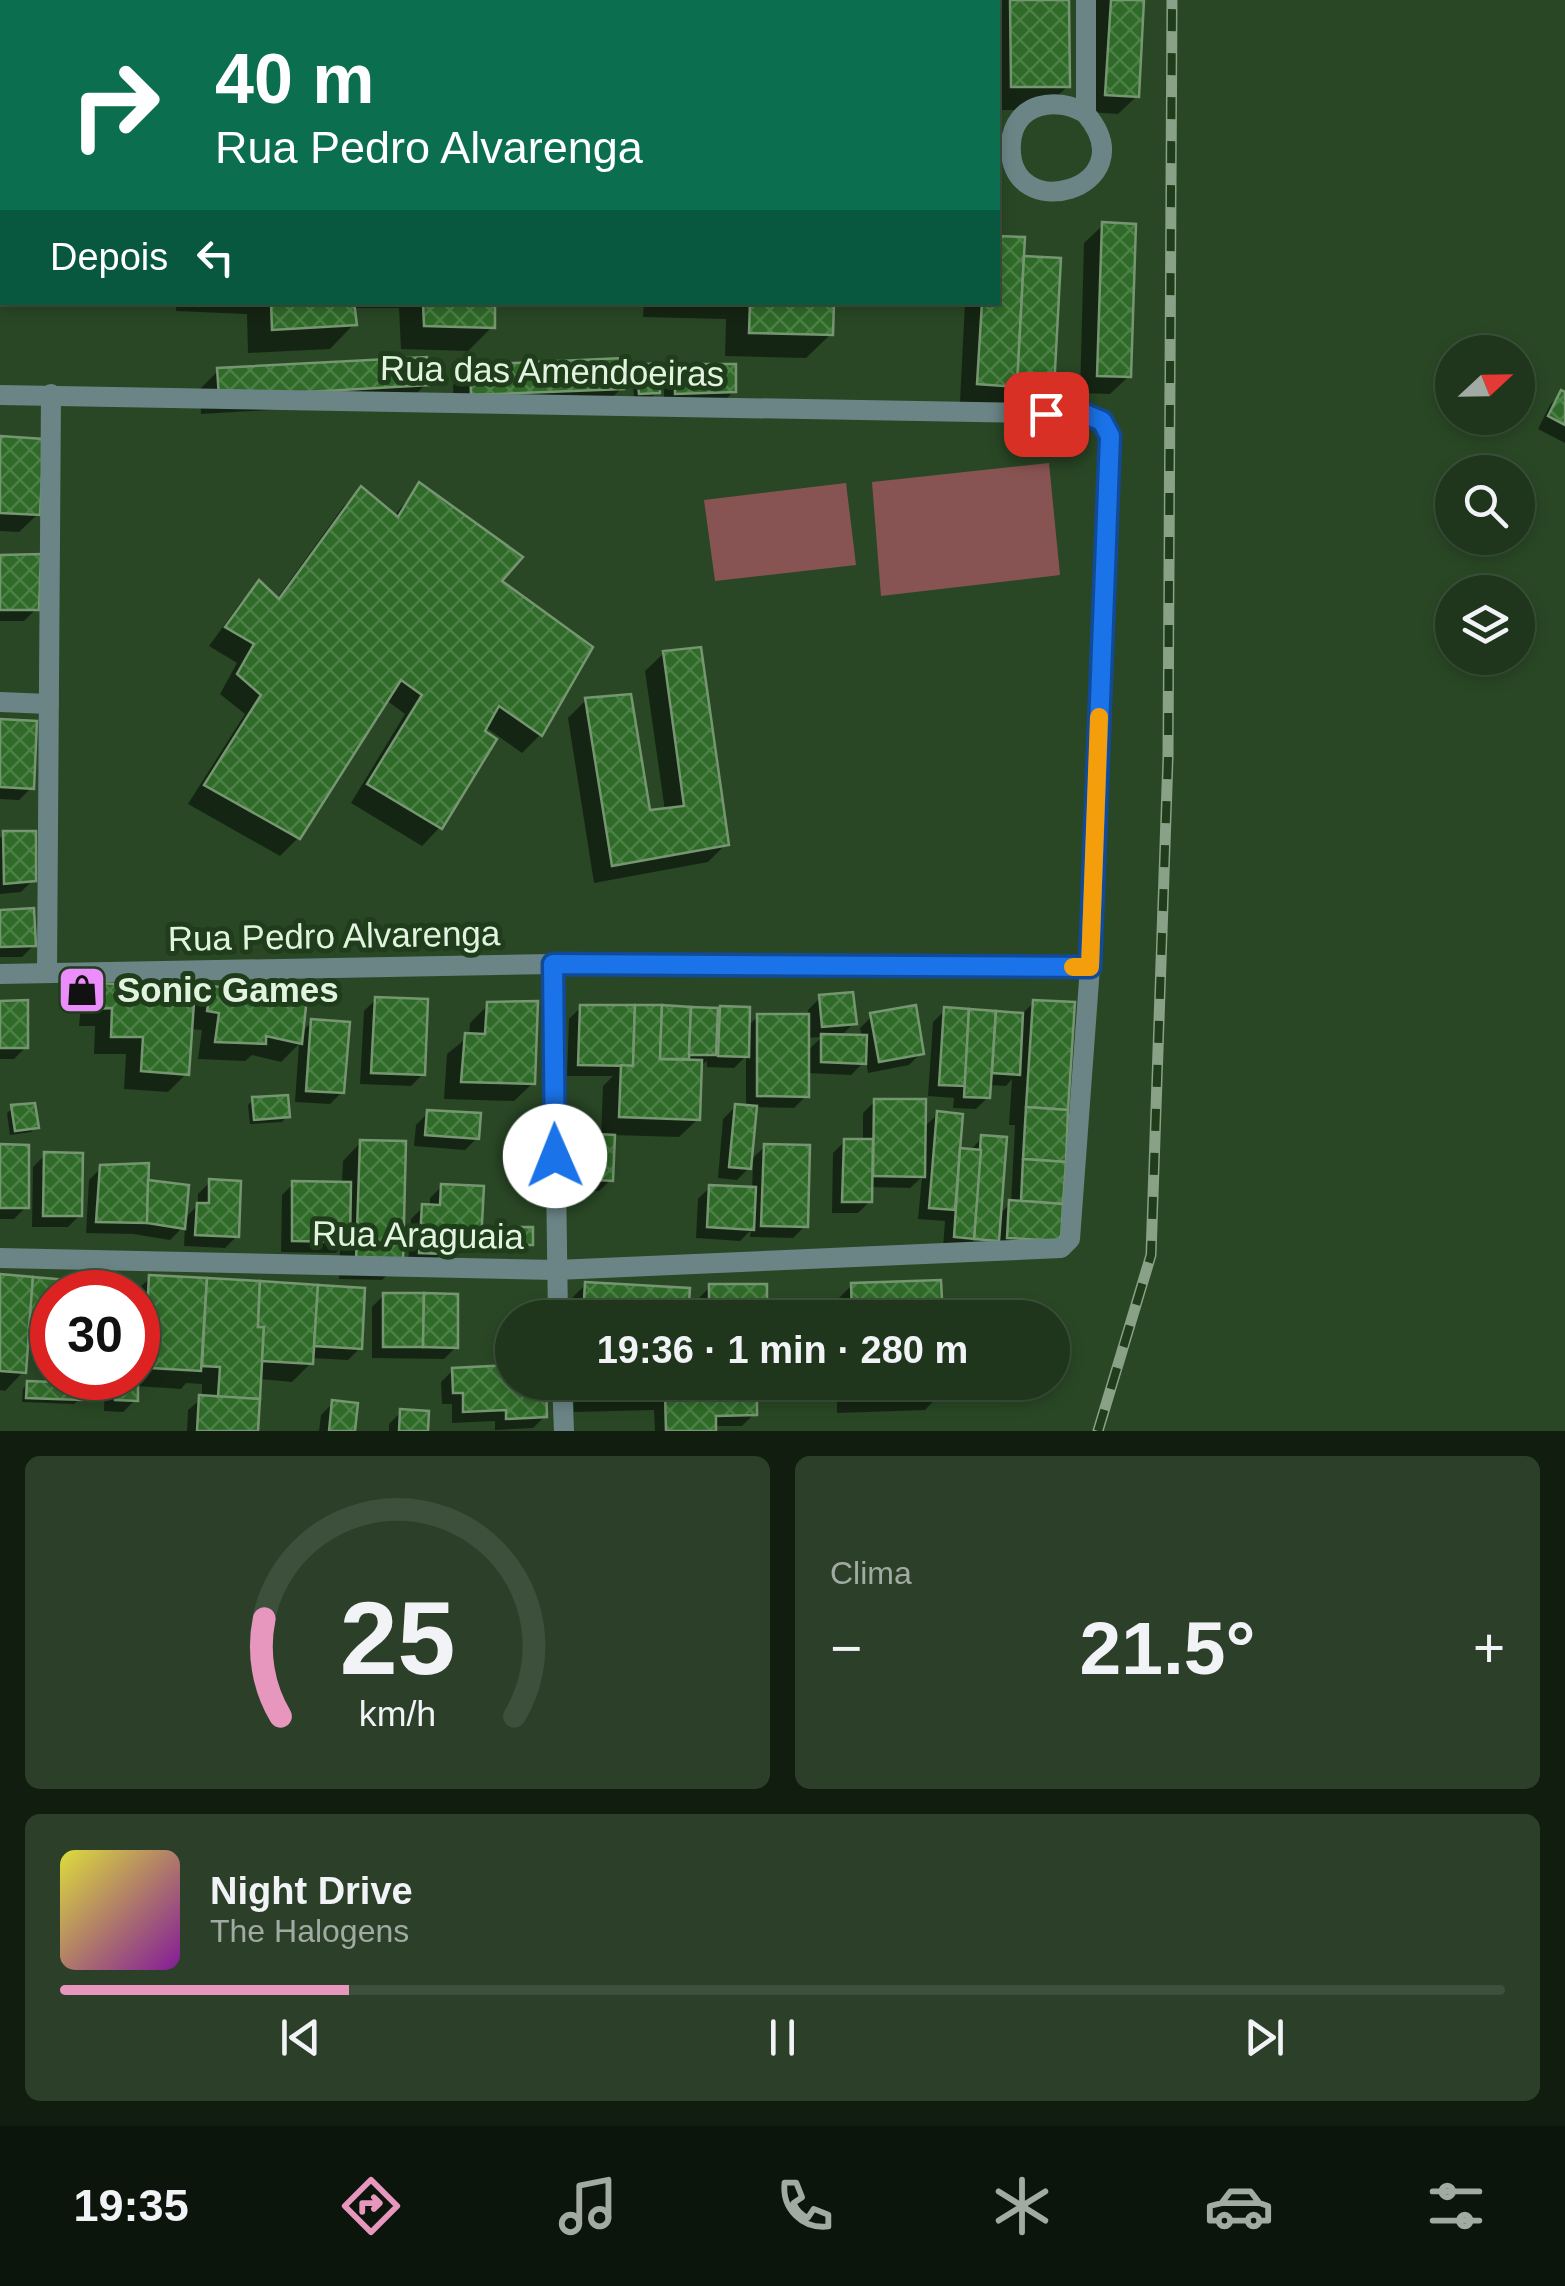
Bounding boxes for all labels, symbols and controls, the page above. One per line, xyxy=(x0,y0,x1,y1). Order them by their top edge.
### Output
icon: right xyxy=(50,40,180,170)
text: 40 m xyxy=(215,40,375,118)
text: Rua Pedro Alvarenga xyxy=(215,122,643,173)
icon: left xyxy=(188,230,243,285)
text: Depois xyxy=(50,236,168,278)
north arrow xyxy=(1435,335,1535,435)
map controls xyxy=(1435,335,1535,675)
street label: Rua das Amendoeiras xyxy=(379,348,725,393)
pin xyxy=(1004,372,1089,457)
icon: arrive xyxy=(1019,387,1074,442)
button: search xyxy=(1435,455,1535,555)
button: layers xyxy=(1435,575,1535,675)
street label: Rua Pedro Alvarenga xyxy=(167,913,501,958)
shop icon: Sonic Games xyxy=(56,964,108,1016)
place label: Sonic Games xyxy=(117,970,339,1009)
position arrow xyxy=(503,1104,607,1208)
street label: Rua Araguaia xyxy=(312,1213,525,1256)
speed limit sign: 30 xyxy=(30,1270,160,1400)
text: 19:36 · 1 min · 280 m xyxy=(597,1329,968,1371)
text: Clima xyxy=(830,1555,912,1591)
text: 25 xyxy=(340,1580,455,1696)
text: 21.5° xyxy=(1080,1606,1255,1690)
text: − xyxy=(830,1617,862,1679)
text: + xyxy=(1473,1617,1505,1679)
text: km/h xyxy=(359,1694,436,1734)
text: Night Drive xyxy=(210,1870,413,1912)
text: The Halogens xyxy=(210,1913,409,1949)
icon: previous xyxy=(273,2010,328,2065)
icon: pause xyxy=(755,2010,810,2065)
icon: next xyxy=(1237,2010,1292,2065)
icon: directions xyxy=(336,2171,406,2241)
icon: music xyxy=(553,2171,623,2241)
icon: phone xyxy=(770,2171,840,2241)
icon: climate xyxy=(987,2171,1057,2241)
icon: car xyxy=(1204,2171,1274,2241)
icon: filters xyxy=(1421,2171,1491,2241)
text: 19:35 xyxy=(74,2180,189,2231)

